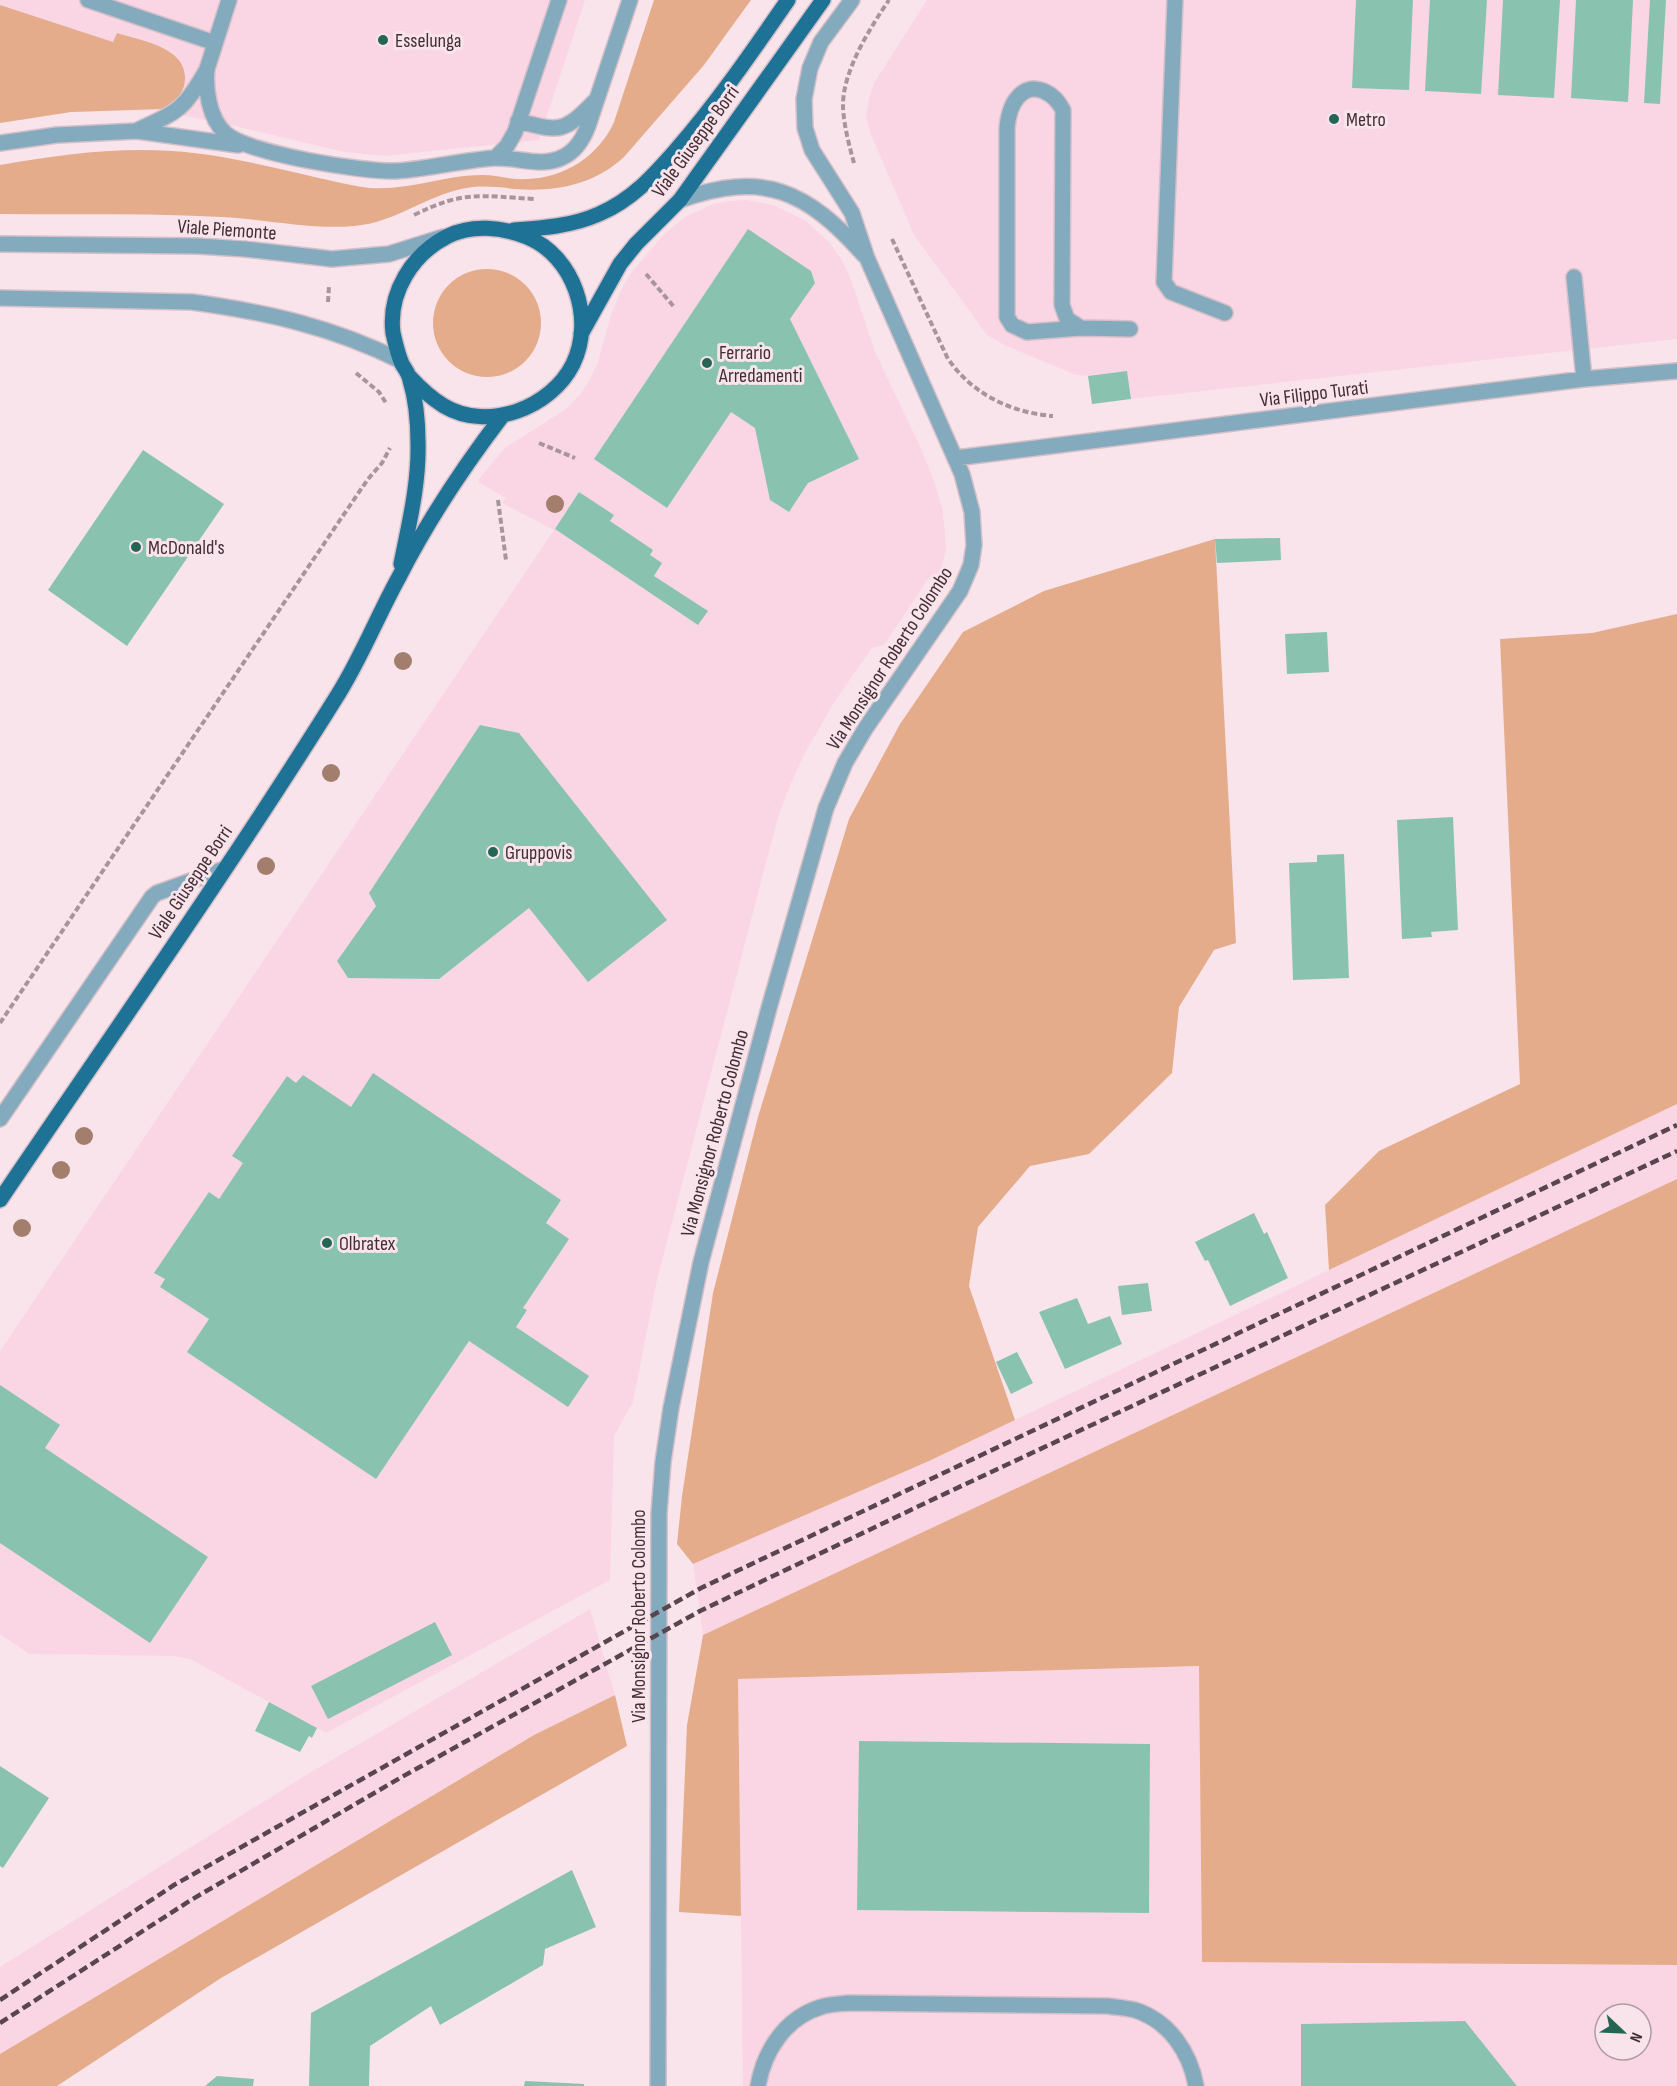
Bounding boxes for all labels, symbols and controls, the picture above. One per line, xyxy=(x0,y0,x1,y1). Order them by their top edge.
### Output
place label: Esselunga xyxy=(395,29,461,53)
marker: Esselunga xyxy=(376,33,390,47)
street label: Viale Giuseppe Borri xyxy=(647,81,745,202)
place label: Metro xyxy=(1346,108,1386,132)
marker: Metro xyxy=(1327,112,1341,126)
street label: Viale Piemonte xyxy=(177,215,277,245)
place label: Ferrario Arredamenti xyxy=(718,341,803,388)
marker: Ferrario Arredamenti xyxy=(700,356,714,370)
street label: Via Filippo Turati xyxy=(1259,375,1370,413)
place label: McDonald's xyxy=(148,536,225,560)
marker: McDonald's xyxy=(129,540,143,554)
street label: Via Monsignor Roberto Colombo xyxy=(822,563,958,755)
street label: Viale Giuseppe Borri xyxy=(144,821,238,944)
place label: Gruppovis xyxy=(505,841,572,865)
marker: Gruppovis xyxy=(486,845,500,859)
street label: Via Monsignor Roberto Colombo xyxy=(676,1027,754,1239)
place label: Olbratex xyxy=(339,1232,396,1256)
marker: Olbratex xyxy=(320,1236,334,1250)
street label: Via Monsignor Roberto Colombo xyxy=(627,1509,651,1723)
north arrow xyxy=(1593,2002,1653,2062)
text: N xyxy=(1625,2030,1646,2045)

